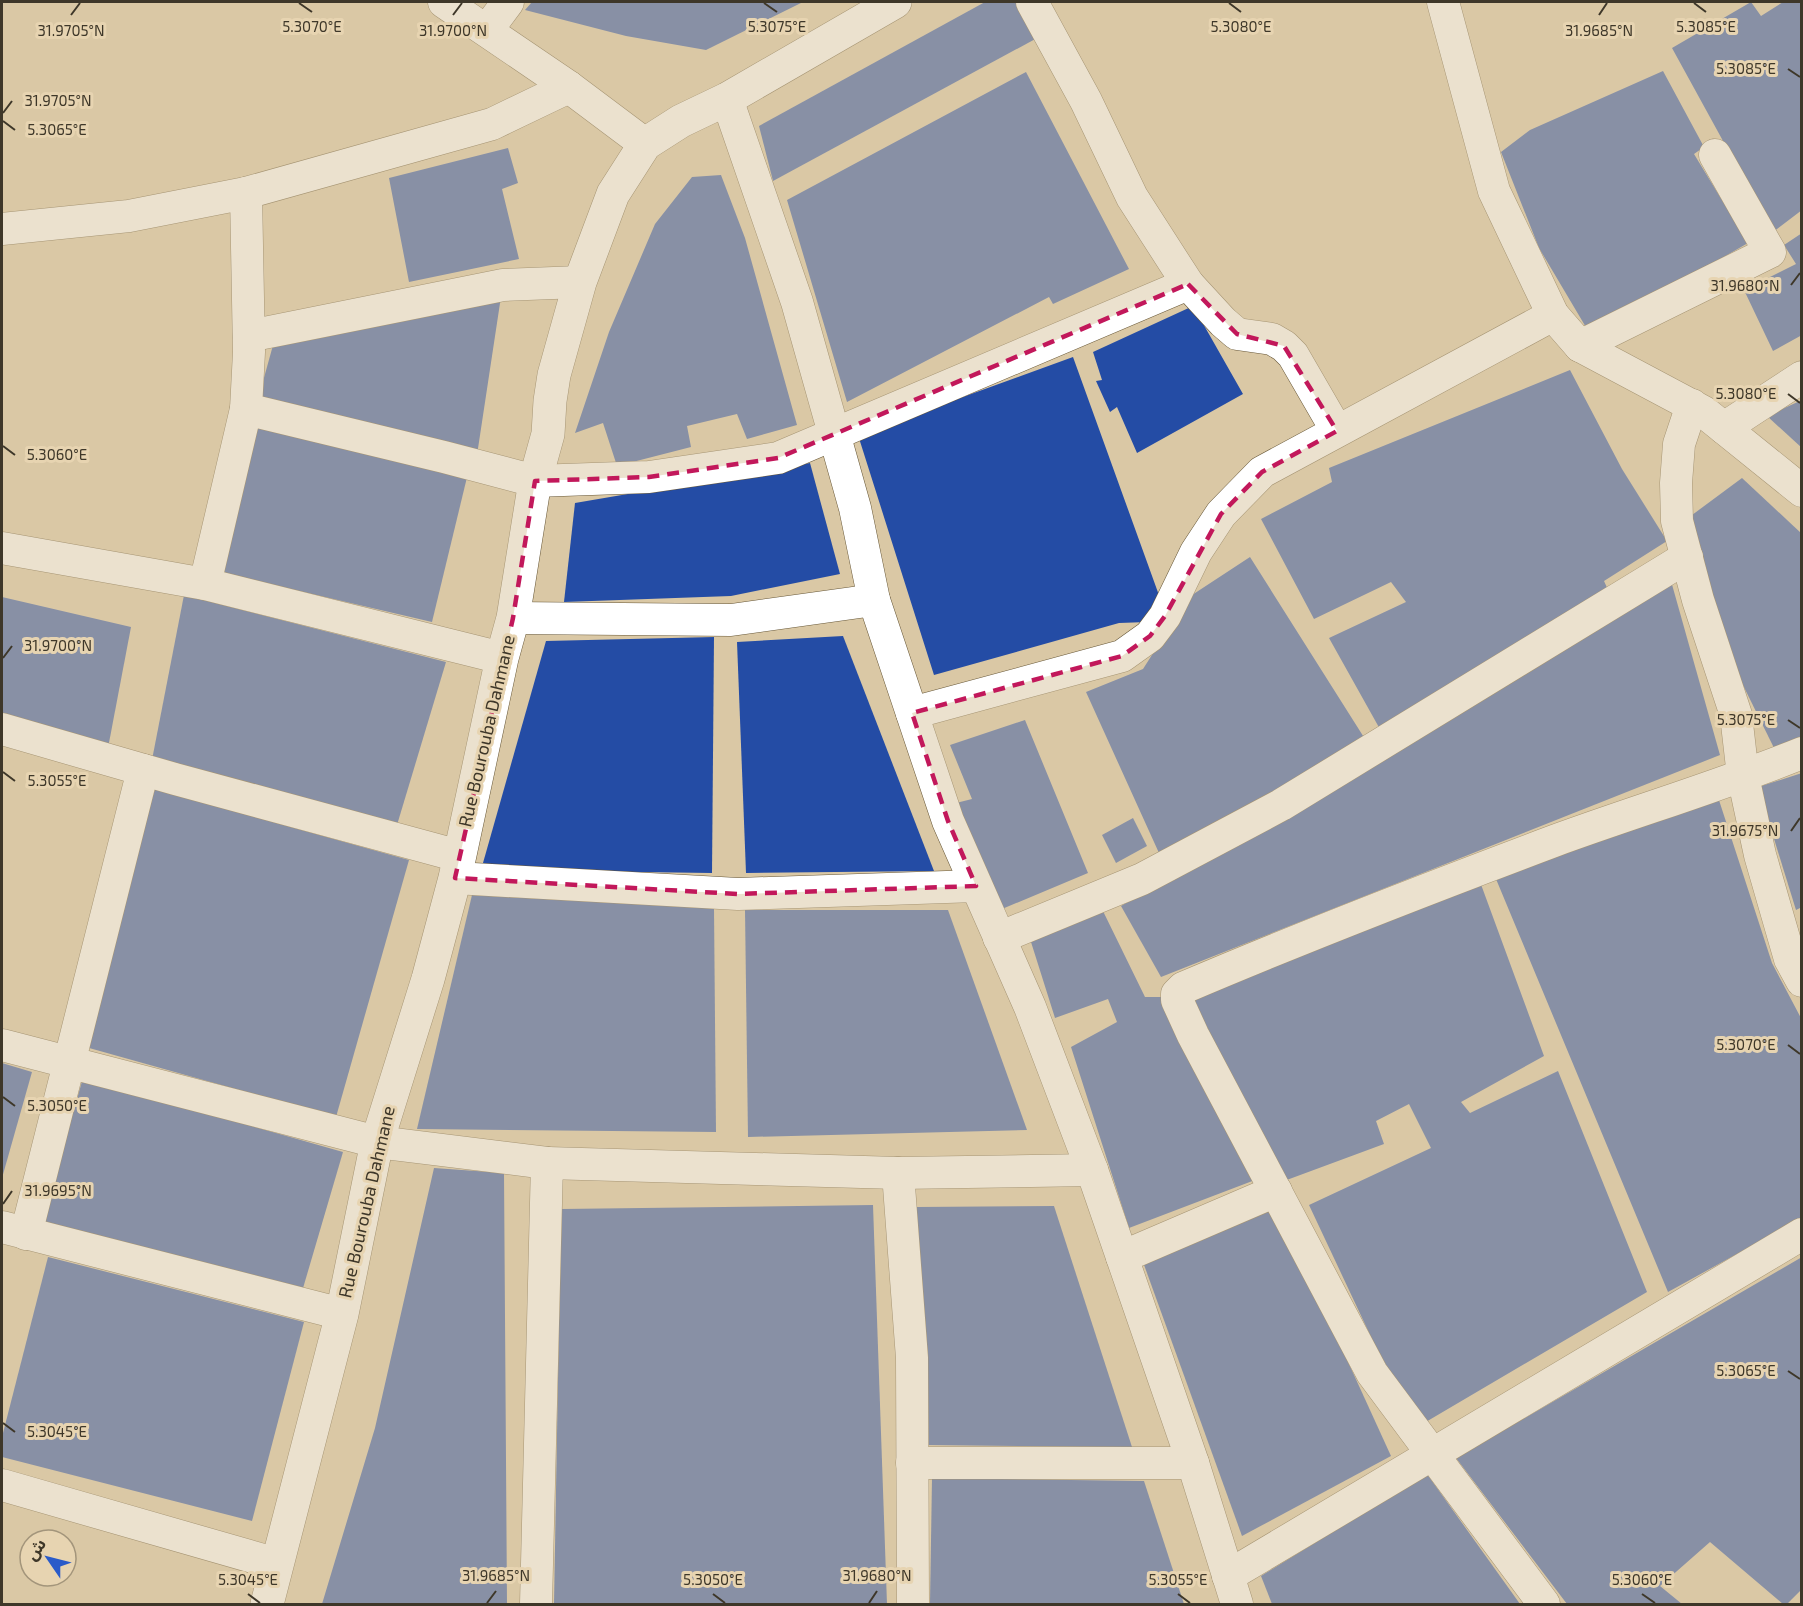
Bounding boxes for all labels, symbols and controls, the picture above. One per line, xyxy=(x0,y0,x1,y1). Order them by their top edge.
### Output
text: 5.3070°E xyxy=(282,17,342,35)
text: 5.3075°E xyxy=(748,17,806,35)
text: 5.3080°E xyxy=(1211,17,1271,35)
text: 5.3085°E xyxy=(1676,17,1736,35)
text: 31.9705°N xyxy=(37,21,105,39)
text: 31.9700°N xyxy=(419,21,487,39)
text: 31.9685°N xyxy=(1565,21,1633,39)
text: 5.3085°E xyxy=(1716,59,1776,77)
text: 31.9705°N xyxy=(24,91,92,109)
text: 5.3065°E xyxy=(27,120,87,138)
text: 31.9680°N xyxy=(1710,276,1780,294)
text: 5.3080°E xyxy=(1716,384,1776,402)
text: 5.3060°E xyxy=(27,445,87,463)
street label: Rue Bourouba Dahmane xyxy=(453,633,519,829)
text: 31.9700°N xyxy=(24,636,92,654)
text: 5.3075°E xyxy=(1717,710,1775,728)
text: 5.3055°E xyxy=(28,771,86,789)
text: 31.9675°N xyxy=(1712,821,1778,839)
text: 5.3070°E xyxy=(1716,1035,1776,1053)
text: 5.3050°E xyxy=(27,1096,87,1114)
street label: Rue Bourouba Dahmane xyxy=(333,1104,399,1300)
text: 31.9695°N xyxy=(24,1181,92,1199)
text: 5.3065°E xyxy=(1716,1361,1776,1379)
text: 5.3045°E xyxy=(27,1422,87,1440)
north arrow xyxy=(18,1528,78,1588)
text: ش xyxy=(21,1535,50,1564)
text: 31.9685°N xyxy=(462,1566,530,1584)
text: 31.9680°N xyxy=(842,1566,912,1584)
text: 5.3045°E xyxy=(218,1570,278,1588)
text: 5.3050°E xyxy=(683,1570,743,1588)
text: 5.3055°E xyxy=(1149,1570,1207,1588)
text: 5.3060°E xyxy=(1612,1570,1672,1588)

